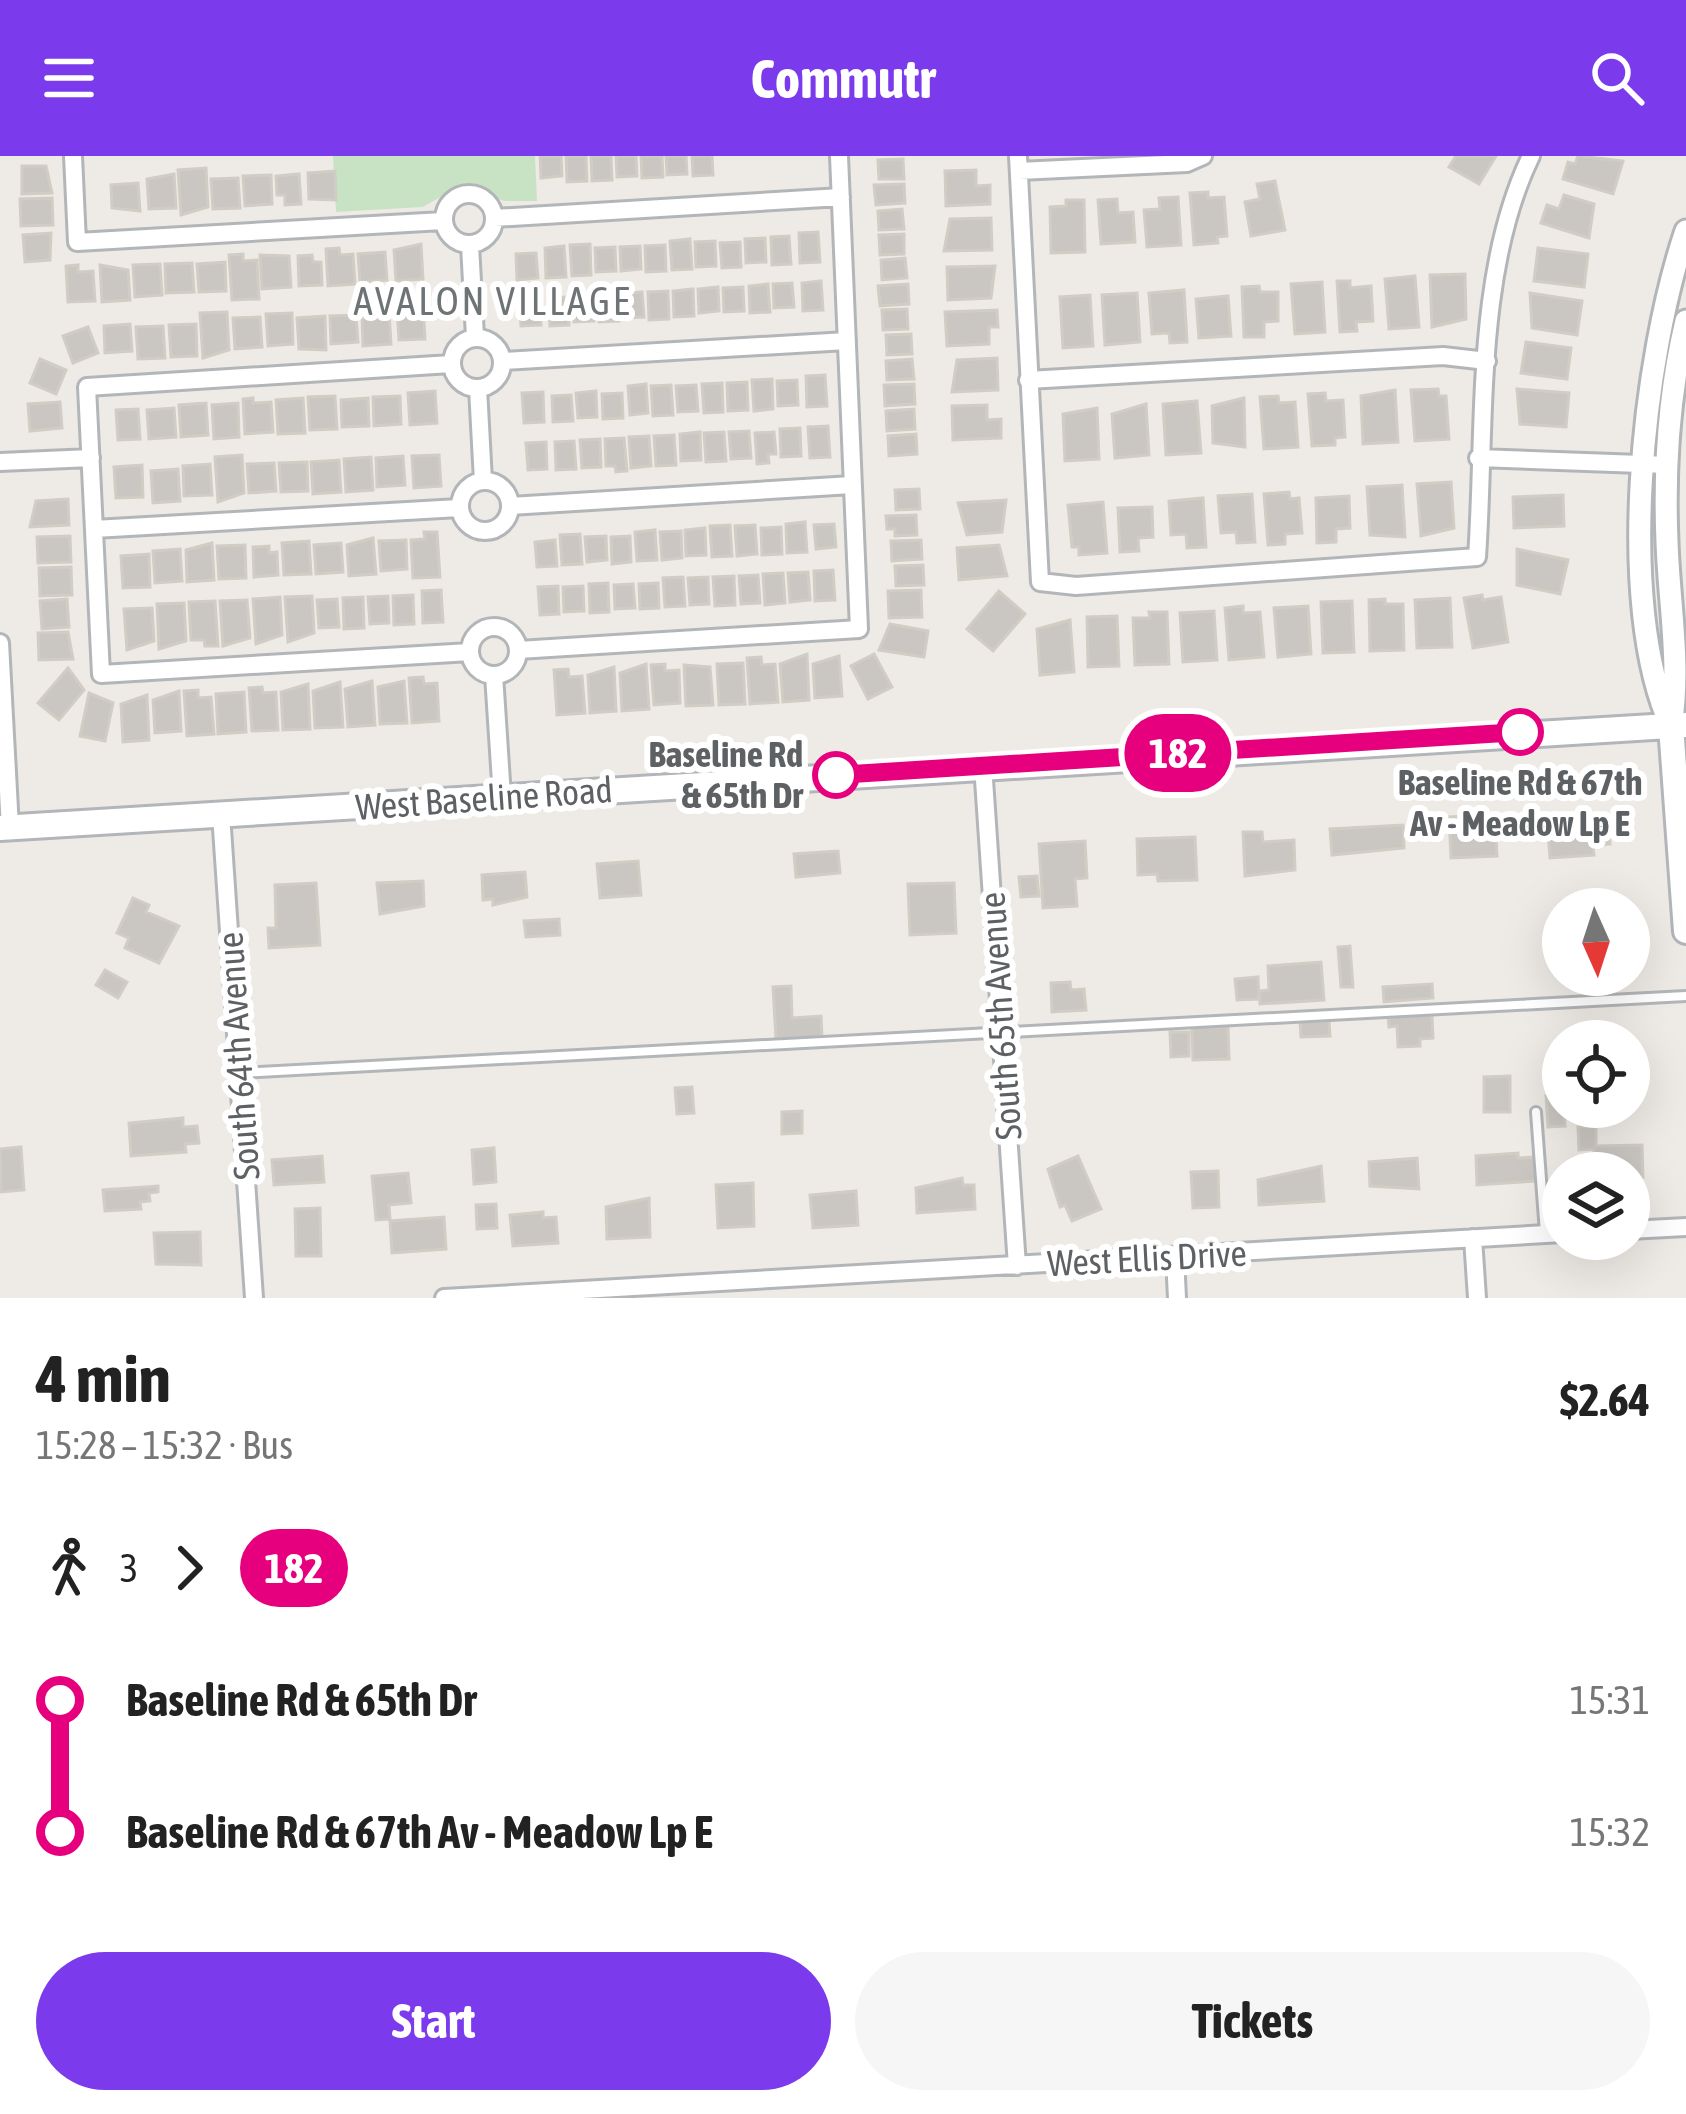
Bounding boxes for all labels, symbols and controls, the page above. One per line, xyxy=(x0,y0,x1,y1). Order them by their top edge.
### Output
icon: menu xyxy=(36,45,102,111)
icon: search xyxy=(1584,45,1650,111)
text: Commutr xyxy=(750,48,936,109)
district label: AVALON VILLAGE xyxy=(354,279,632,323)
marker: Baseline Rd & 67th Av - Meadow Lp E xyxy=(1498,710,1542,754)
line badge: 182 xyxy=(1109,714,1247,792)
text: 182 xyxy=(1148,729,1208,777)
place label: Baseline Rd & 65th Dr xyxy=(649,733,804,816)
marker: Baseline Rd & 65th Dr xyxy=(814,753,858,797)
place label: Baseline Rd & 67th Av - Meadow Lp E xyxy=(1398,761,1642,844)
street label: West Baseline Road xyxy=(354,768,614,828)
north arrow xyxy=(1542,888,1650,996)
map controls xyxy=(1542,888,1650,1260)
street label: South 65th Avenue xyxy=(970,891,1030,1141)
street label: South 64th Avenue xyxy=(208,931,268,1181)
button: locate xyxy=(1542,1020,1650,1128)
button: layers xyxy=(1542,1152,1650,1260)
street label: West Ellis Drive xyxy=(1046,1232,1248,1284)
text: 4 min xyxy=(36,1340,171,1416)
text: $2.64 xyxy=(1560,1374,1650,1426)
text: 15:28 – 15:32 · Bus xyxy=(36,1423,293,1467)
icon: walk xyxy=(36,1535,102,1601)
icon: forward xyxy=(156,1535,222,1601)
text: 182 xyxy=(264,1544,324,1592)
text: 3 xyxy=(120,1546,138,1590)
text: Baseline Rd & 65th Dr xyxy=(126,1674,477,1726)
text: 15:31 xyxy=(1570,1678,1650,1722)
text: Baseline Rd & 67th Av - Meadow Lp E xyxy=(126,1806,713,1858)
text: 15:32 xyxy=(1570,1810,1650,1854)
button: Start xyxy=(36,1952,831,2090)
button: Tickets xyxy=(855,1952,1650,2090)

